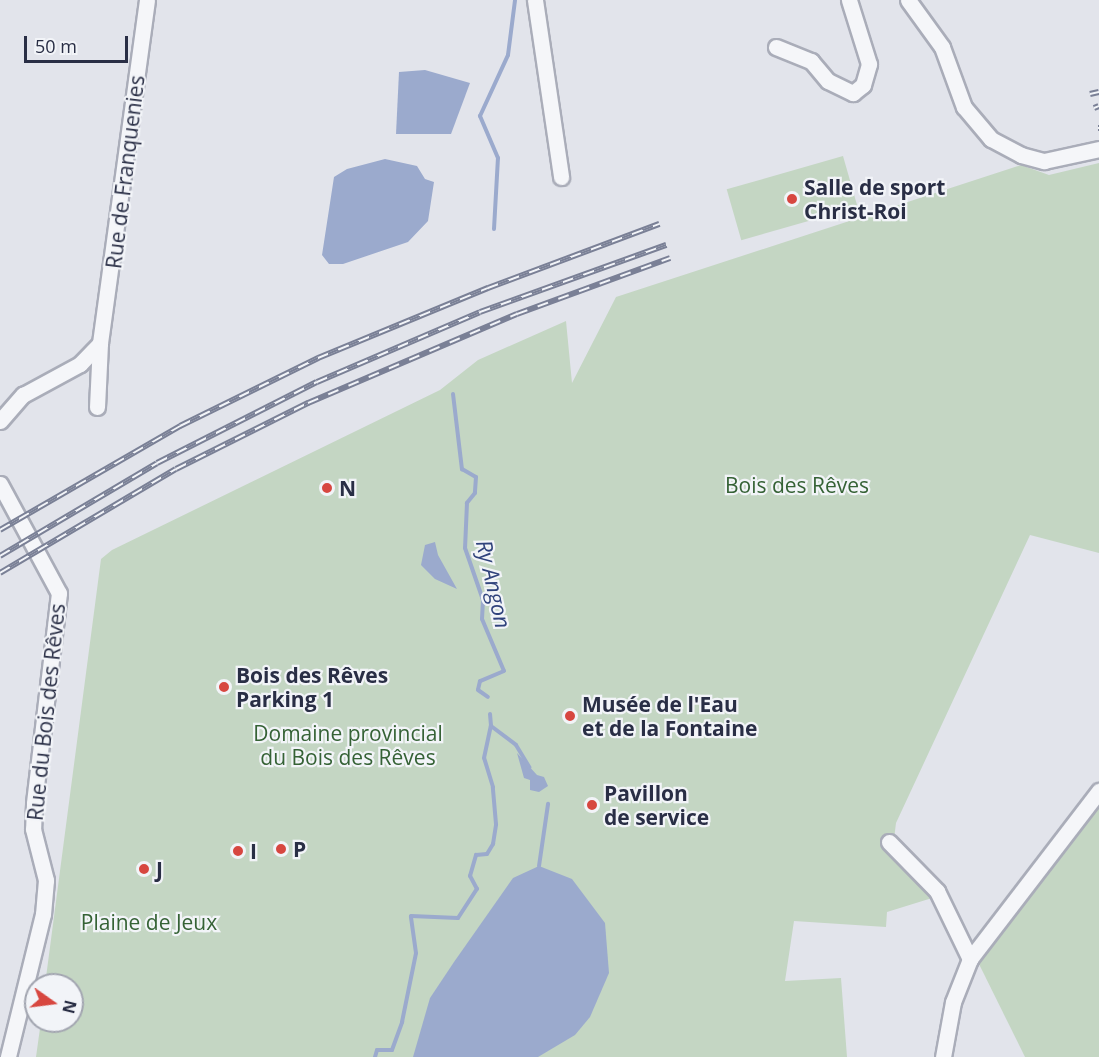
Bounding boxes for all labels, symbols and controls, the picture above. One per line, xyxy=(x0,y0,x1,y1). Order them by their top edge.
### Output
scale bar xyxy=(27,24,130,62)
text: 50 m xyxy=(35,34,77,58)
street label: Rue de Franquenies xyxy=(101,74,149,270)
place label: Salle de sport Christ-Roi xyxy=(804,174,945,224)
marker: Salle de sport Christ-Roi xyxy=(785,192,799,206)
park label: Bois des Rêves xyxy=(725,472,869,498)
place label: N xyxy=(339,475,356,501)
marker: N xyxy=(320,481,334,495)
water label: Ry Angon xyxy=(471,537,517,631)
street label: Rue du Bois des Rêves xyxy=(22,602,70,822)
place label: Bois des Rêves Parking 1 xyxy=(236,662,388,712)
marker: Bois des Rêves Parking 1 xyxy=(217,680,231,694)
place label: Musée de l'Eau et de la Fontaine xyxy=(582,691,757,741)
marker: Musée de l'Eau et de la Fontaine xyxy=(563,709,577,723)
park label: Domaine provincial du Bois des Rêves xyxy=(253,720,443,770)
place label: Pavillon de service xyxy=(604,780,709,830)
marker: Pavillon de service xyxy=(585,798,599,812)
place label: P xyxy=(293,836,306,862)
place label: I xyxy=(250,838,257,864)
marker: P xyxy=(274,842,288,856)
marker: I xyxy=(231,844,245,858)
place label: J xyxy=(156,856,163,882)
marker: J xyxy=(137,862,151,876)
park label: Plaine de Jeux xyxy=(81,909,217,935)
north arrow xyxy=(24,973,84,1033)
text: N xyxy=(57,998,82,1016)

